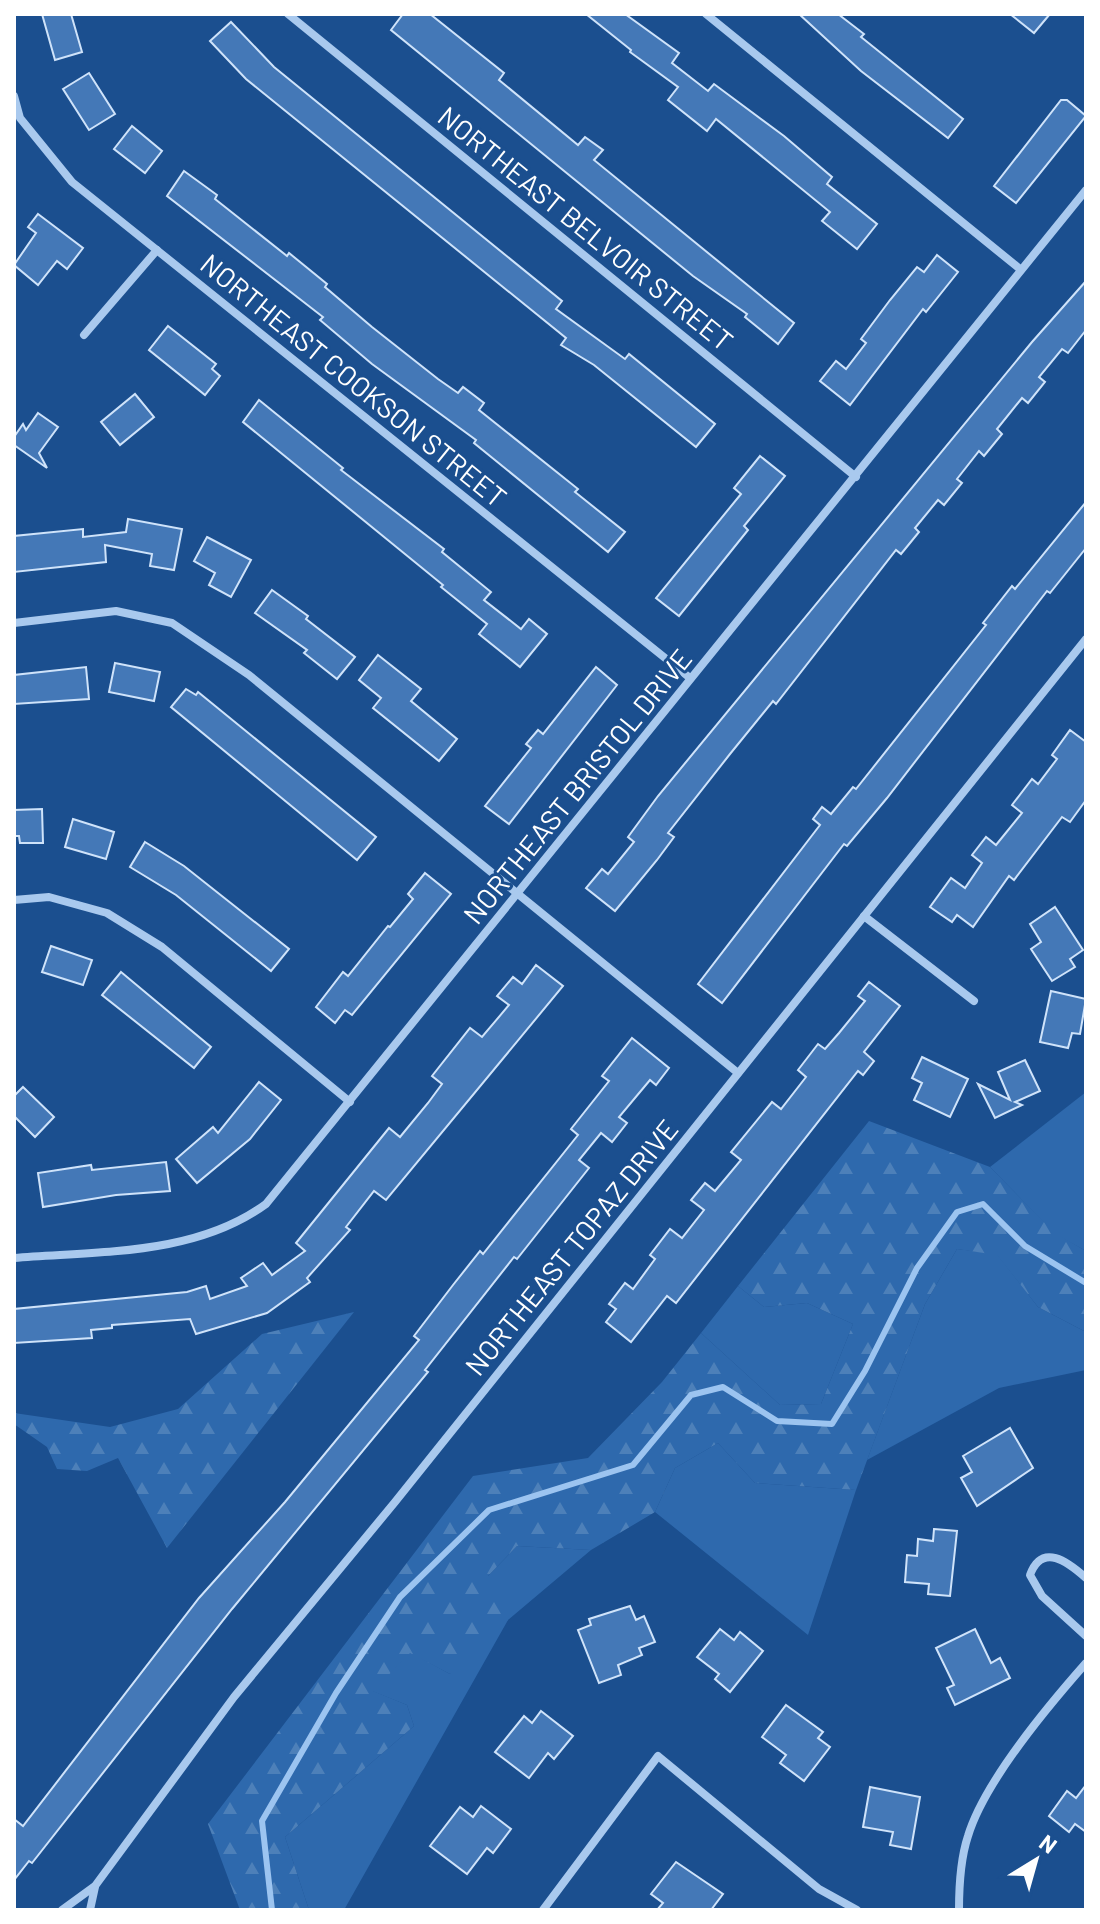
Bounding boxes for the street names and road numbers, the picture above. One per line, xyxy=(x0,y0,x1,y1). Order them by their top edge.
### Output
street label: NORTHEAST BELVOIR STREET xyxy=(432,99,740,357)
street label: NORTHEAST COOKSON STREET xyxy=(194,246,514,514)
street label: NORTHEAST BRISTOL DRIVE xyxy=(456,642,698,930)
street label: NORTHEAST TOPAZ DRIVE xyxy=(457,1112,685,1382)

